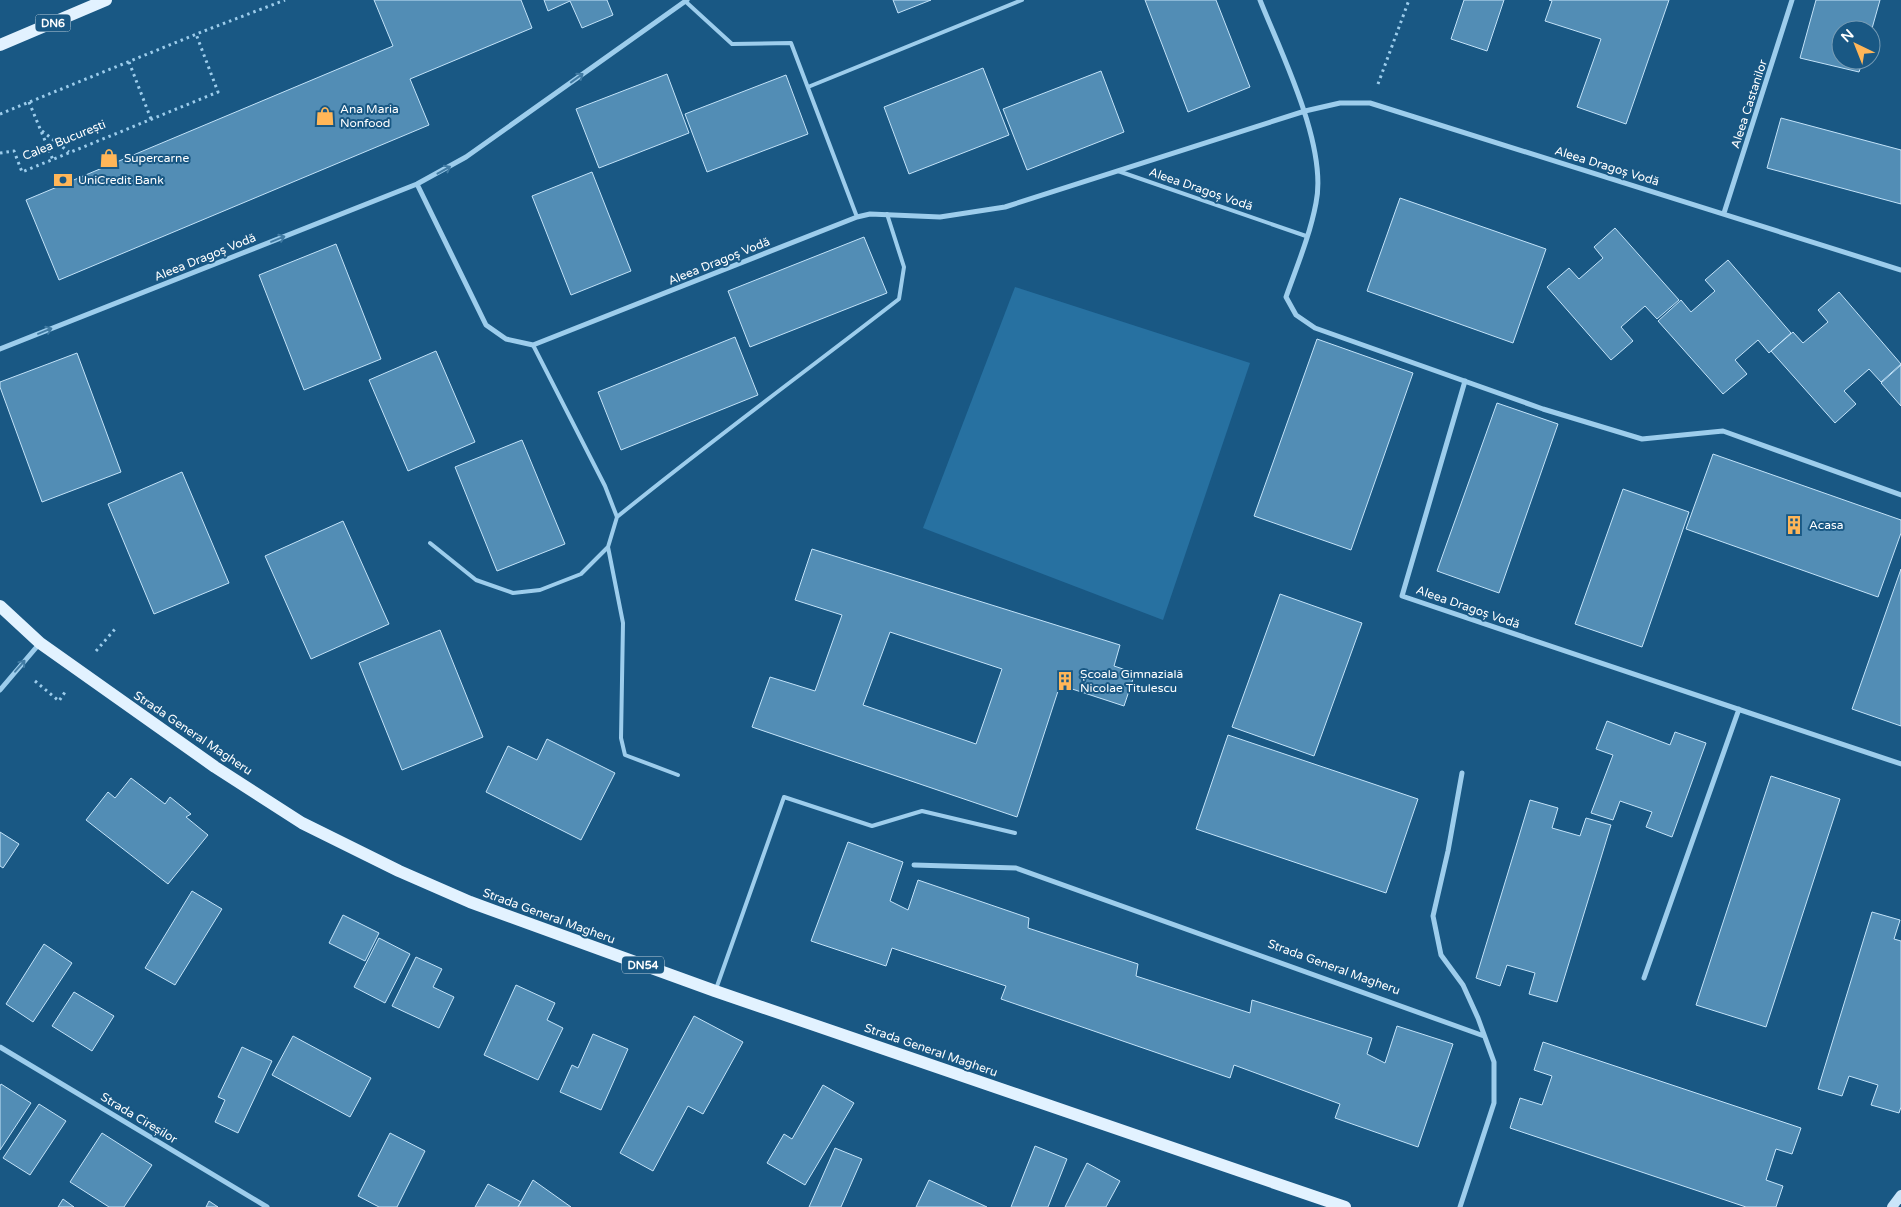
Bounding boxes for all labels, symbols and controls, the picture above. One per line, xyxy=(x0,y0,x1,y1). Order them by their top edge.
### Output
road number: DN6 xyxy=(36,14,70,32)
north arrow xyxy=(1831,20,1881,70)
text: N xyxy=(1838,26,1857,46)
street label: Aleea Castanilor xyxy=(1728,57,1770,150)
one-way arrow xyxy=(570,73,584,83)
place label: Ana Maria Nonfood xyxy=(340,102,399,130)
shop icon: Ana Maria Nonfood xyxy=(314,105,336,127)
street label: Calea București xyxy=(20,117,108,163)
street label: Aleea Dragoș Vodă xyxy=(1553,143,1661,189)
shop icon: Supercarne xyxy=(98,147,120,169)
place label: Supercarne xyxy=(124,151,189,165)
one-way arrow xyxy=(436,165,451,175)
street label: Aleea Dragoș Vodă xyxy=(1147,165,1255,213)
bank icon: UniCredit Bank xyxy=(52,169,74,191)
place label: UniCredit Bank xyxy=(78,173,164,187)
street label: Aleea Dragoș Vodă xyxy=(152,230,258,284)
one-way arrow xyxy=(270,234,285,243)
street label: Aleea Dragoș Vodă xyxy=(666,234,772,288)
one-way arrow xyxy=(37,326,52,335)
building icon: Acasa xyxy=(1783,514,1805,536)
place label: Acasa xyxy=(1809,518,1843,532)
street label: Aleea Dragoș Vodă xyxy=(1414,583,1522,631)
one-way arrow xyxy=(14,660,26,673)
place label: Școala Gimnazială Nicolae Titulescu xyxy=(1080,667,1183,695)
building icon: Școala Gimnazială Nicolae Titulescu xyxy=(1054,670,1076,692)
street label: Strada General Magheru xyxy=(131,688,255,778)
street label: Strada General Magheru xyxy=(481,886,617,946)
street label: Strada General Magheru xyxy=(1266,937,1402,997)
road number: DN54 xyxy=(622,956,664,974)
street label: Strada General Magheru xyxy=(863,1021,999,1079)
street label: Strada Cireșilor xyxy=(98,1090,180,1147)

